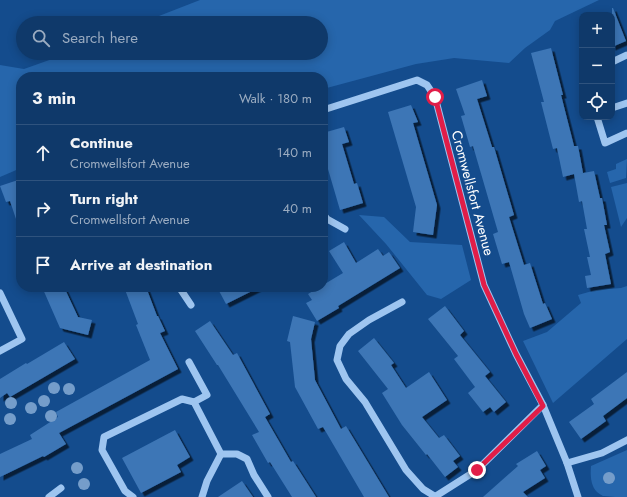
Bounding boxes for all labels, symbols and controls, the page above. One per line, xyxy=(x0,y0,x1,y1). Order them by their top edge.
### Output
map controls xyxy=(579,12,615,120)
button: + xyxy=(579,12,615,48)
search box xyxy=(16,16,328,60)
icon: search xyxy=(30,27,52,49)
text: Search here xyxy=(62,27,138,49)
button: − xyxy=(579,48,615,84)
button: locate xyxy=(579,84,615,120)
text: 3 min xyxy=(32,86,76,110)
route start xyxy=(426,88,444,106)
text: Walk · 180 m xyxy=(239,89,312,108)
street label: Cromwellsfort Avenue xyxy=(447,128,499,258)
text: Continue xyxy=(70,132,133,154)
icon: ahead xyxy=(32,142,54,164)
text: 140 m xyxy=(277,143,312,162)
text: Cromwellsfort Avenue xyxy=(70,154,190,173)
text: Turn right xyxy=(70,188,138,210)
icon: right xyxy=(32,198,54,220)
text: 40 m xyxy=(283,199,312,218)
text: Cromwellsfort Avenue xyxy=(70,210,190,229)
icon: arrive xyxy=(32,254,54,276)
text: Arrive at destination xyxy=(70,254,212,276)
route end xyxy=(468,461,486,479)

